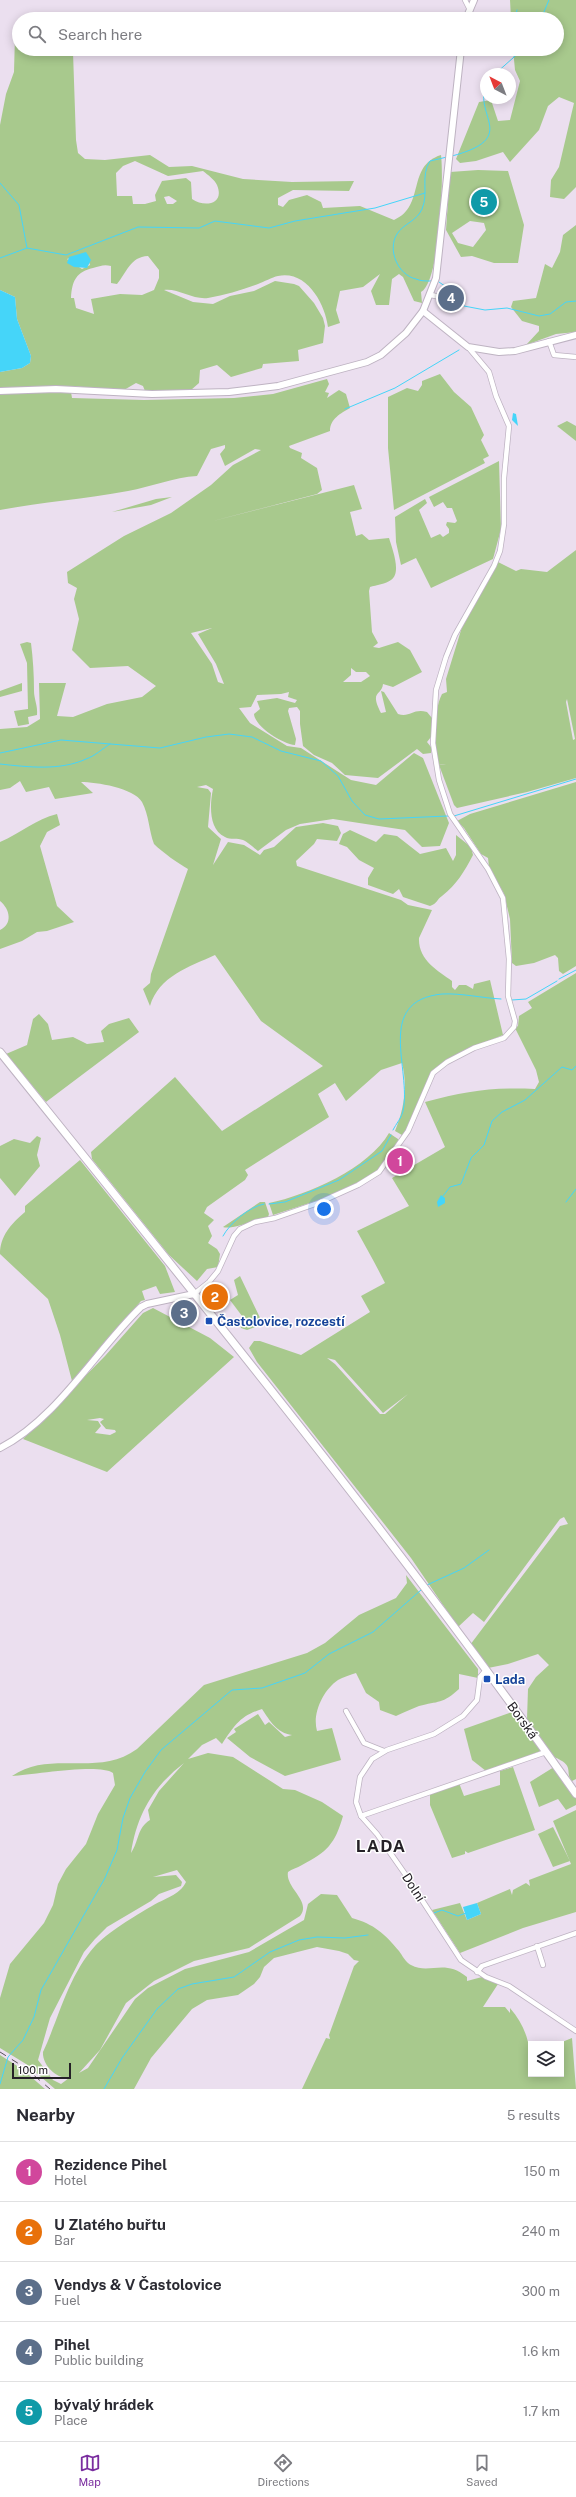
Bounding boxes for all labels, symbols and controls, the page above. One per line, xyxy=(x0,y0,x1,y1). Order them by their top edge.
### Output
search box xyxy=(12,12,564,56)
icon: search xyxy=(26,23,48,45)
text: Search here xyxy=(58,26,142,43)
north arrow xyxy=(480,68,516,104)
pin: 5 xyxy=(471,187,497,217)
pin: 4 xyxy=(438,283,464,313)
pin: 1 xyxy=(387,1146,413,1176)
your location xyxy=(314,1199,334,1219)
pin: 2 xyxy=(202,1282,228,1312)
pin: 3 xyxy=(171,1298,197,1328)
place label: Častolovice, rozcestí xyxy=(217,1314,345,1329)
marker: Častolovice, rozcestí xyxy=(204,1316,214,1326)
place label: Lada xyxy=(495,1672,525,1687)
marker: Lada xyxy=(482,1674,492,1684)
street label: Borská xyxy=(504,1699,541,1742)
district label: LADA xyxy=(356,1836,406,1856)
street label: Dolní xyxy=(399,1870,429,1905)
map controls xyxy=(528,2041,564,2077)
button: layers xyxy=(528,2041,564,2077)
scale bar xyxy=(12,2061,71,2080)
text: 100 m xyxy=(18,2064,48,2076)
text: Nearby xyxy=(16,2105,75,2125)
text: 5 results xyxy=(507,2108,560,2123)
text: Rezidence Pihel xyxy=(54,2156,167,2173)
text: 1 xyxy=(26,2164,32,2179)
text: 150 m xyxy=(524,2164,560,2179)
text: Hotel xyxy=(54,2173,87,2188)
text: U Zlatého buřtu xyxy=(54,2216,166,2233)
text: 2 xyxy=(25,2224,33,2239)
text: 240 m xyxy=(522,2224,560,2239)
text: Bar xyxy=(54,2233,75,2248)
text: Vendys & V Častolovice xyxy=(54,2276,222,2293)
text: 3 xyxy=(25,2284,33,2299)
text: 300 m xyxy=(522,2284,560,2299)
text: Fuel xyxy=(54,2293,80,2308)
text: Pihel xyxy=(54,2336,90,2353)
text: 4 xyxy=(25,2344,33,2359)
text: 1.6 km xyxy=(522,2344,560,2359)
text: Public building xyxy=(54,2353,144,2368)
text: bývalý hrádek xyxy=(54,2396,154,2413)
text: 5 xyxy=(25,2404,33,2419)
text: 1.7 km xyxy=(523,2404,560,2419)
text: Place xyxy=(54,2413,88,2428)
tab: Map xyxy=(78,2452,101,2488)
tab: Directions xyxy=(258,2452,309,2488)
tab: Saved xyxy=(466,2452,498,2488)

